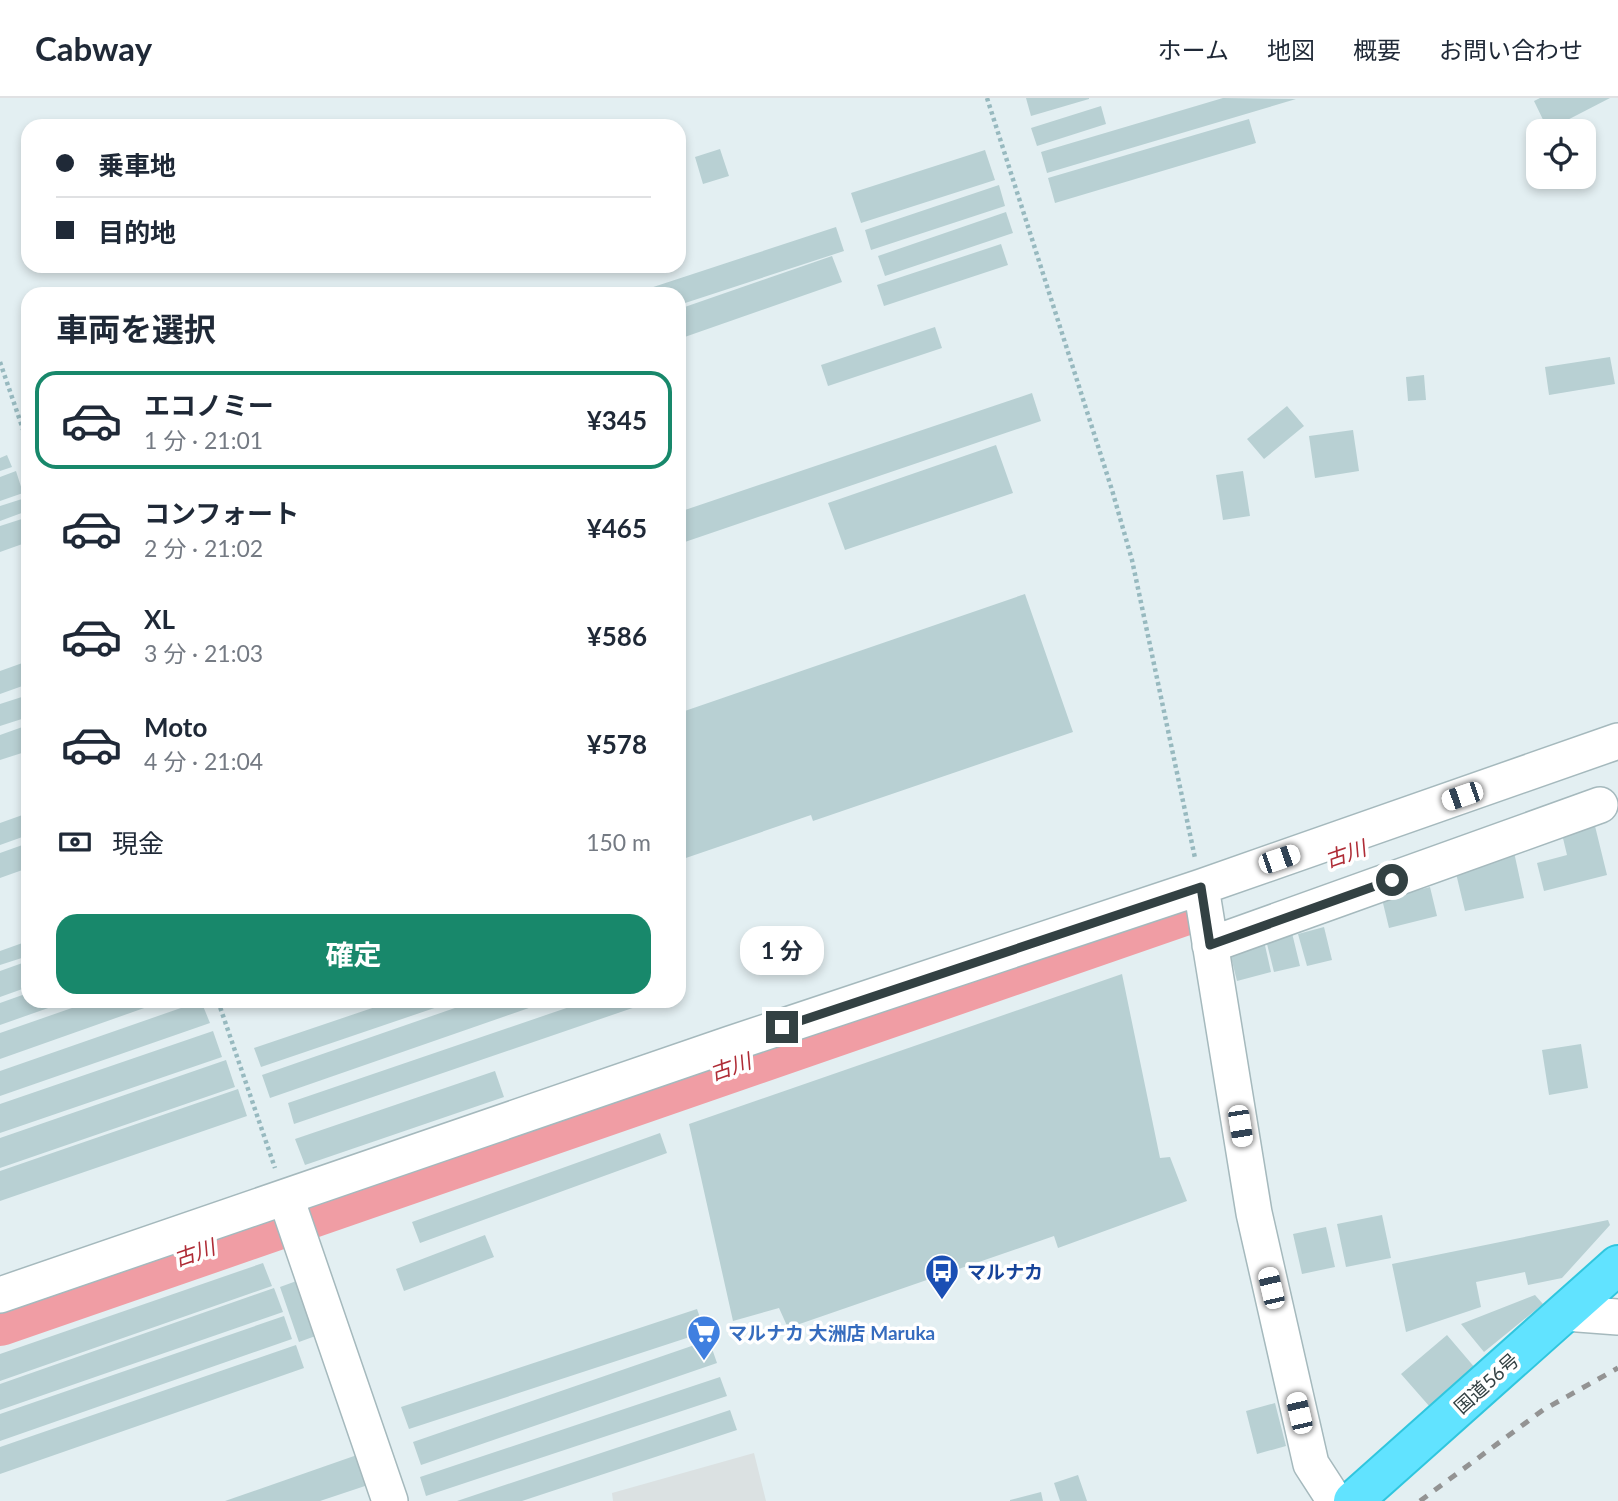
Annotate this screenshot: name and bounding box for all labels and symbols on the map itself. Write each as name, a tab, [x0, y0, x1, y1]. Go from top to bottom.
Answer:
car	[1439, 779, 1486, 813]
water label: 古川	[1321, 834, 1371, 872]
car	[1256, 842, 1303, 876]
route start	[1376, 864, 1408, 896]
callout: 1 分	[740, 926, 824, 974]
route end	[766, 1011, 798, 1043]
water label: 古川	[706, 1047, 756, 1085]
car	[1227, 1104, 1254, 1148]
water label: 古川	[170, 1233, 220, 1271]
bus stop icon: マルナカ	[923, 1252, 961, 1301]
place label: マルナカ	[967, 1260, 1043, 1283]
car	[1257, 1265, 1286, 1311]
supermarket icon: マルナカ 大洲店 Maruka	[685, 1313, 723, 1362]
place label: マルナカ 大洲店 Maruka	[728, 1321, 935, 1344]
street label: 国道56号	[1449, 1348, 1523, 1418]
car	[1285, 1390, 1314, 1436]

